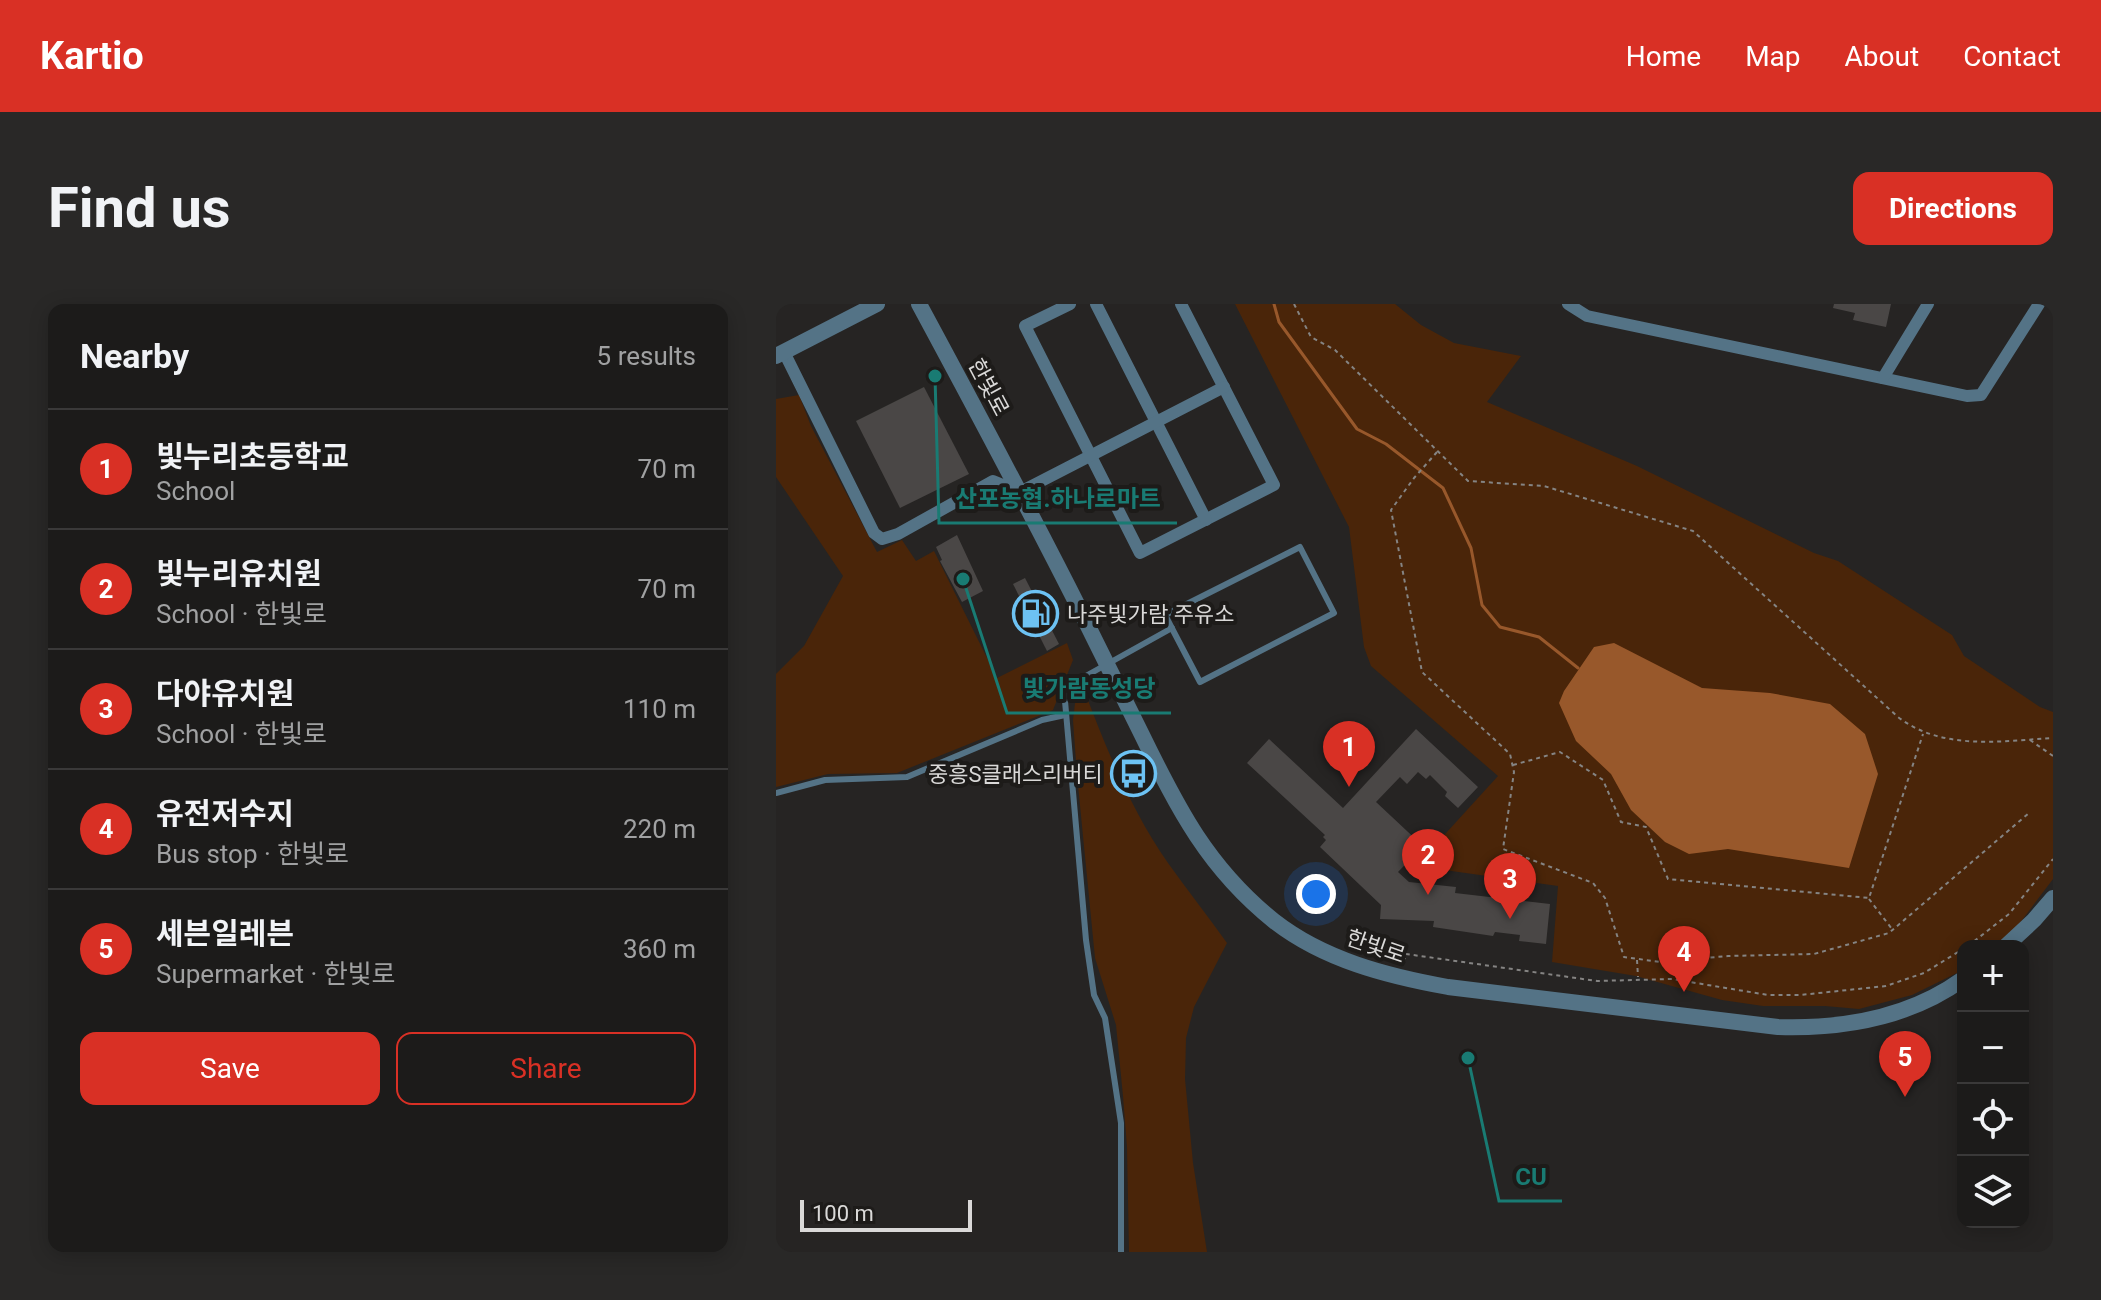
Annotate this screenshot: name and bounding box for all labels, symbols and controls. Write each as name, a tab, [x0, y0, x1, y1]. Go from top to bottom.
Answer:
text: Kartio	[40, 34, 144, 78]
text: Home	[1626, 40, 1701, 73]
text: Map	[1745, 40, 1801, 73]
text: About	[1845, 40, 1919, 73]
text: Contact	[1963, 40, 2061, 73]
button: Directions	[1853, 172, 2053, 245]
text: Find us	[48, 175, 231, 241]
text: Nearby	[80, 336, 189, 376]
text: 5 results	[597, 341, 696, 371]
street label: 한빛로	[963, 355, 1014, 420]
text: 빛누리초등학교	[156, 439, 349, 474]
text: 1	[99, 454, 113, 484]
text: 70 m	[638, 454, 696, 484]
callout: 산포농협.하나로마트	[939, 475, 1177, 523]
text: School	[156, 476, 235, 506]
text: 산포농협.하나로마트	[955, 485, 1161, 513]
text: 빛누리유치원	[156, 556, 322, 591]
text: 2	[99, 574, 113, 604]
text: 70 m	[638, 574, 696, 604]
fuel station icon: 나주빛가람 주유소	[1012, 590, 1060, 638]
text: School · 한빛로	[156, 599, 327, 629]
place label: 나주빛가람 주유소	[1067, 602, 1234, 627]
callout: 빛가람동성당	[1007, 665, 1171, 713]
text: 빛가람동성당	[1023, 675, 1155, 703]
text: 다야유치원	[156, 676, 294, 711]
text: 3	[99, 694, 113, 724]
text: 110 m	[623, 694, 696, 724]
text: School · 한빛로	[156, 719, 327, 749]
pin: 1	[1323, 721, 1375, 787]
bus stop icon: 중흥S클래스리버티	[1110, 750, 1158, 798]
place label: 중흥S클래스리버티	[928, 762, 1103, 787]
text: 유전저수지	[156, 796, 294, 831]
text: 4	[99, 814, 113, 844]
text: 220 m	[623, 814, 696, 844]
pin: 2	[1402, 829, 1454, 895]
text: Bus stop · 한빛로	[156, 839, 349, 869]
pin: 3	[1484, 853, 1536, 919]
your location	[1296, 874, 1336, 914]
text: 세븐일레븐	[156, 916, 294, 951]
street label: 한빛로	[1343, 925, 1409, 968]
pin: 4	[1658, 926, 1710, 992]
text: 5	[99, 934, 113, 964]
text: 360 m	[623, 934, 696, 964]
map controls	[1957, 940, 2029, 1228]
button: +	[1957, 940, 2029, 1012]
text: Supermarket · 한빛로	[156, 959, 395, 989]
button: −	[1957, 1012, 2029, 1084]
pin: 5	[1879, 1031, 1931, 1097]
button: Save	[80, 1032, 380, 1105]
button: Share	[396, 1032, 696, 1105]
button: locate	[1957, 1084, 2029, 1156]
callout: CU	[1499, 1153, 1562, 1201]
button: layers	[1957, 1156, 2029, 1228]
text: CU	[1515, 1163, 1547, 1191]
scale bar	[800, 1196, 972, 1232]
text: 100 m	[812, 1201, 874, 1226]

